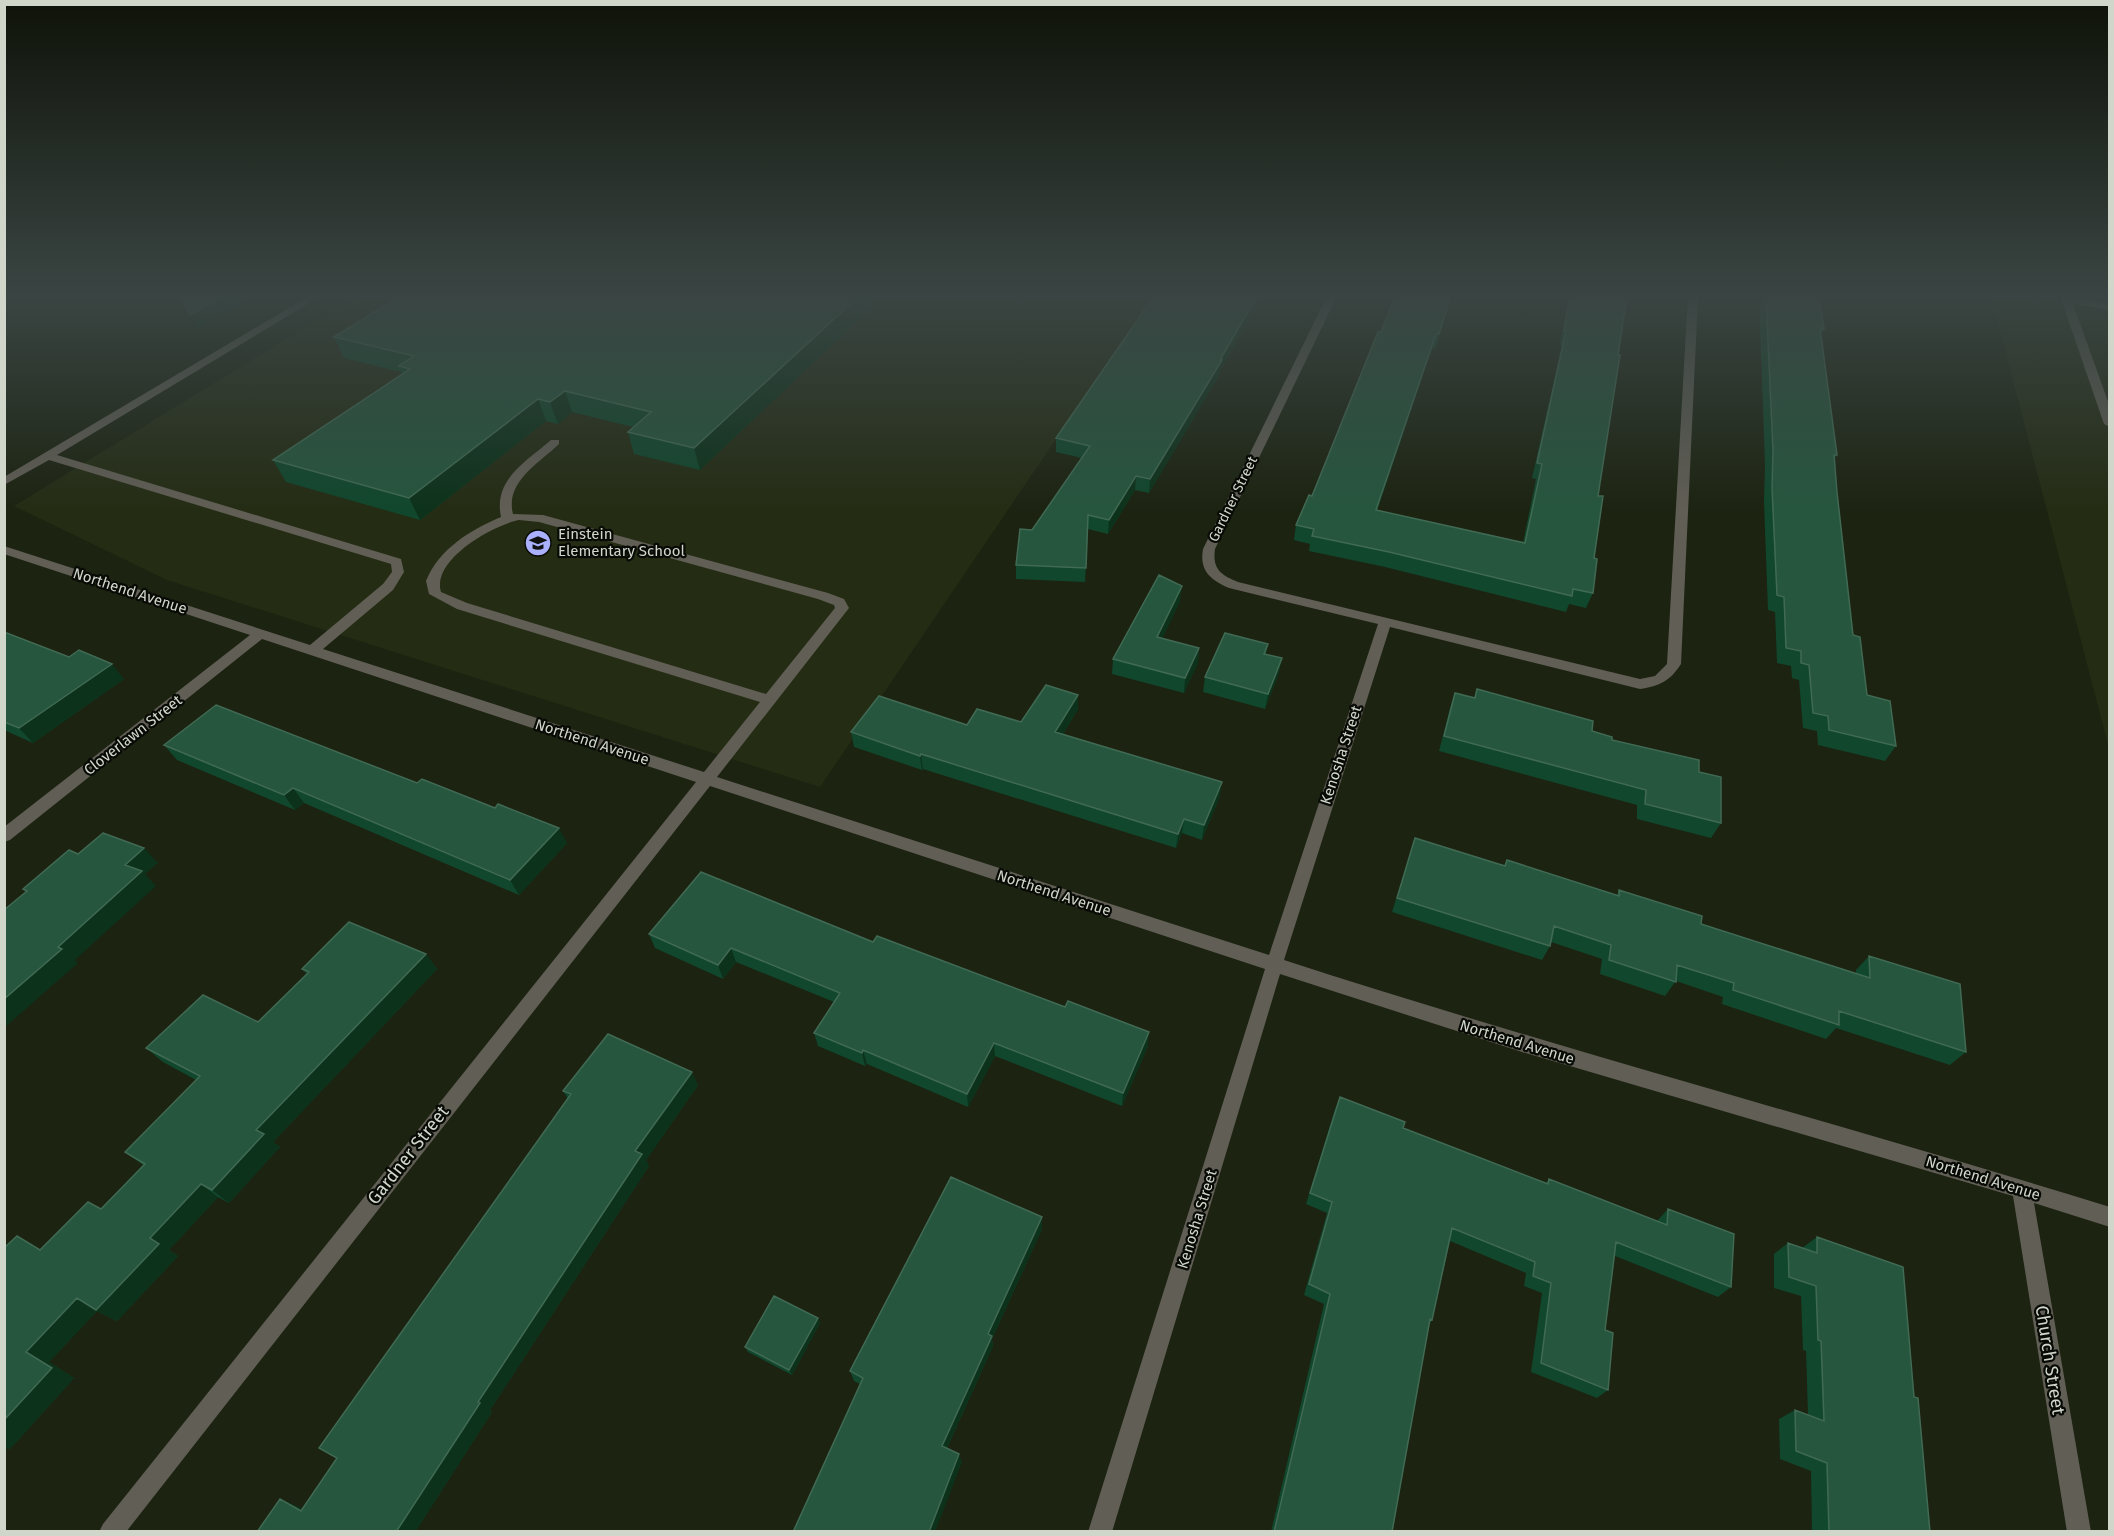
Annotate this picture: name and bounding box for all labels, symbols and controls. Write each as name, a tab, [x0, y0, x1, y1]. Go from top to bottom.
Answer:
street label: Gardner Street	[1205, 453, 1261, 544]
place label: Einstein Elementary School	[558, 525, 686, 560]
school or university icon: Einstein Elementary School	[523, 528, 553, 558]
street label: Northend Avenue	[71, 564, 189, 618]
street label: Cloverlawn Street	[80, 691, 186, 779]
street label: Kenosha Street	[1317, 703, 1366, 807]
street label: Northend Avenue	[533, 715, 651, 769]
street label: Northend Avenue	[995, 866, 1113, 920]
street label: Northend Avenue	[1458, 1016, 1576, 1068]
street label: Gardner Street	[363, 1101, 454, 1209]
street label: Northend Avenue	[1924, 1152, 2042, 1204]
street label: Kenosha Street	[1173, 1167, 1221, 1271]
street label: Church Street	[2031, 1304, 2070, 1417]

